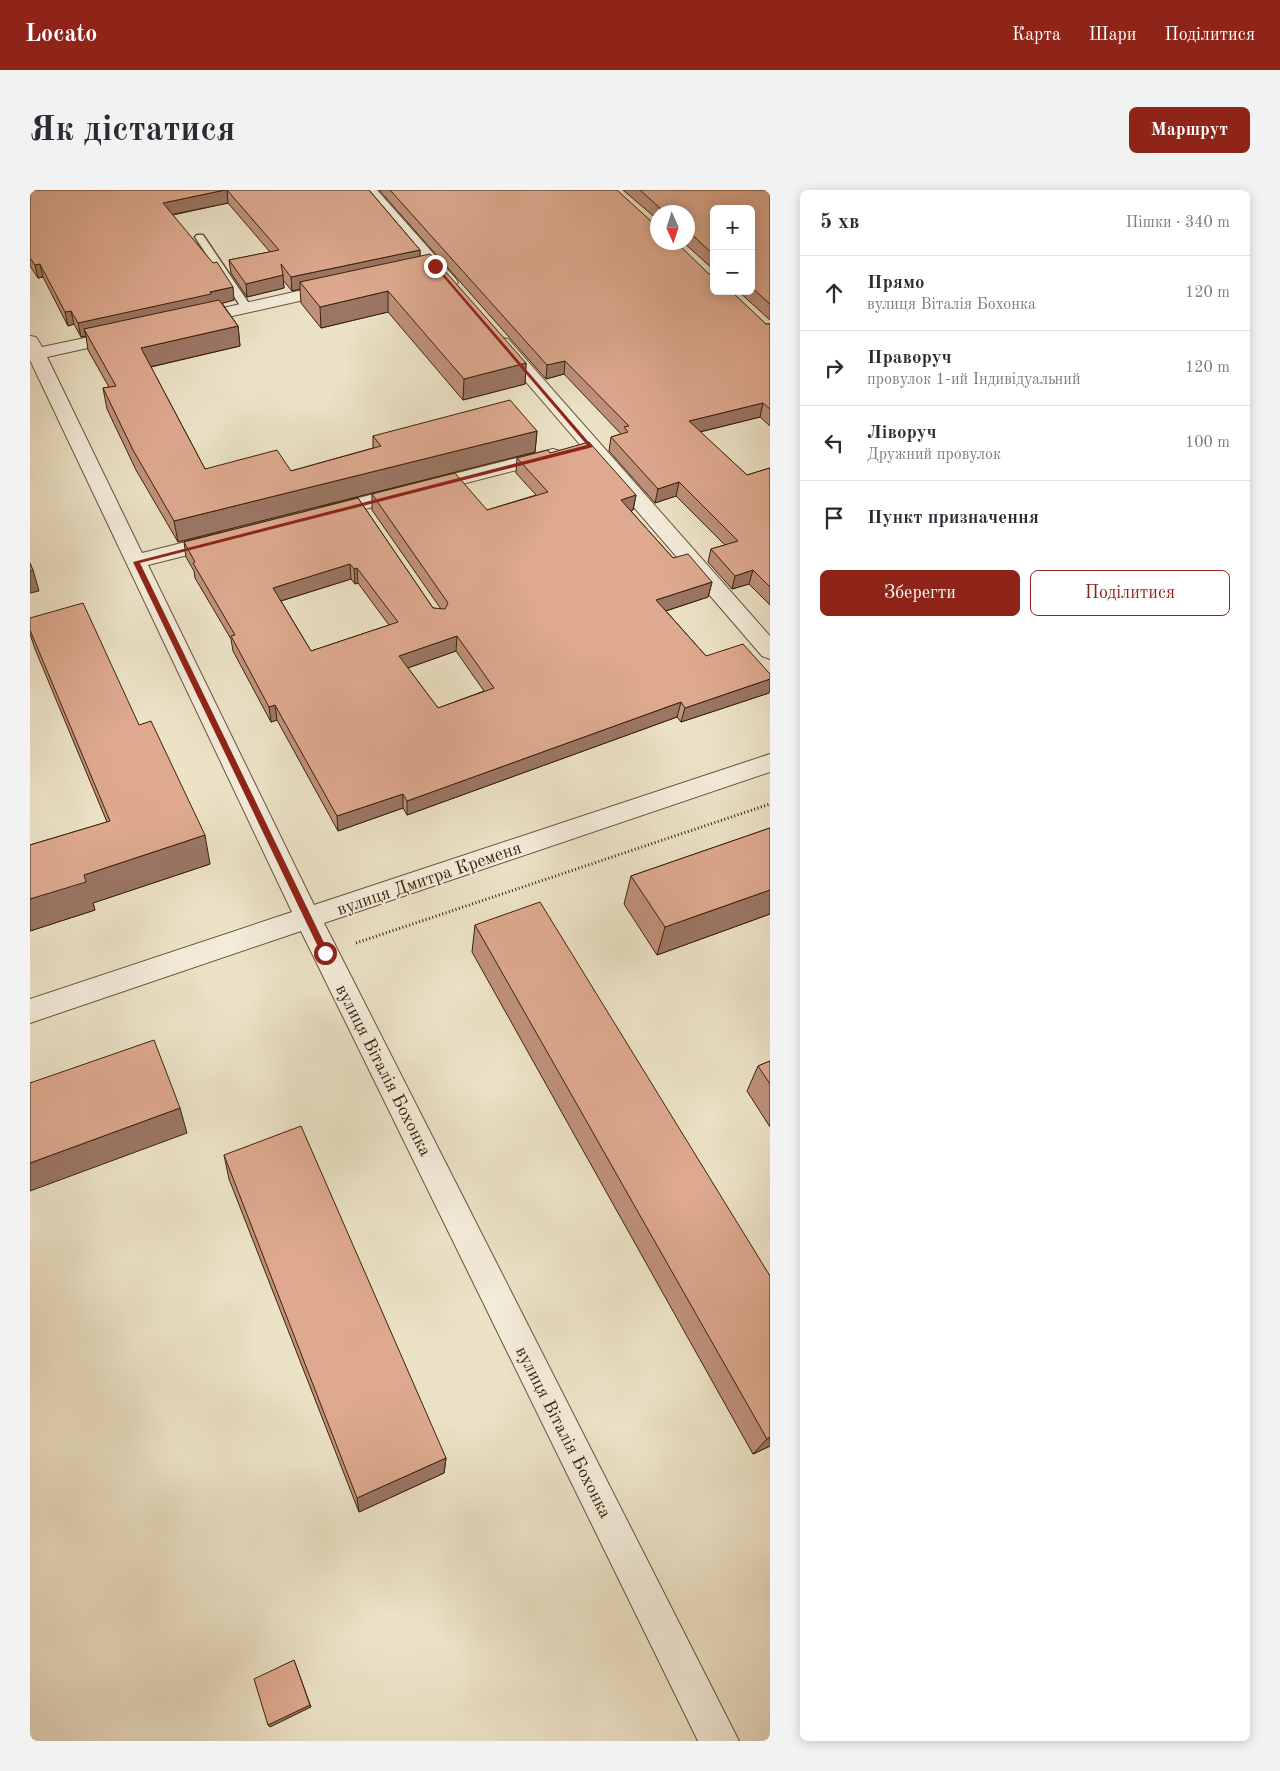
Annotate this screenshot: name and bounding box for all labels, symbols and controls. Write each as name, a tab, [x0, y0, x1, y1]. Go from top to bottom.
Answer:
text: Locato	[25, 23, 97, 47]
text: Карта	[1012, 26, 1061, 44]
text: Шари	[1089, 26, 1137, 44]
text: Поділитися	[1165, 26, 1255, 44]
button: Маршрут	[1129, 107, 1250, 153]
text: Як дістатися	[30, 113, 235, 148]
north arrow	[650, 205, 695, 250]
map controls	[710, 205, 755, 295]
button: +	[710, 205, 755, 250]
text: 5 хв	[820, 212, 859, 233]
text: Пішки · 340 m	[1126, 215, 1230, 231]
button: −	[710, 250, 755, 295]
route end	[424, 255, 447, 278]
text: Прямо	[867, 274, 925, 293]
icon: ahead	[820, 279, 848, 307]
text: 120 m	[1185, 285, 1230, 301]
text: вулиця Віталія Бохонка	[867, 297, 1036, 313]
text: Праворуч	[867, 349, 952, 368]
icon: right	[820, 354, 848, 382]
text: 120 m	[1185, 360, 1230, 376]
text: провулок 1-ий Індивідуальний	[867, 372, 1081, 388]
text: Ліворуч	[867, 424, 937, 443]
icon: left	[820, 429, 848, 457]
text: 100 m	[1185, 435, 1230, 451]
text: Дружний провулок	[867, 447, 1001, 463]
icon: arrive	[820, 504, 848, 532]
text: Пункт призначення	[867, 509, 1039, 528]
button: Зберегти	[820, 570, 1020, 616]
button: Поділитися	[1030, 570, 1230, 616]
street label: вулиця Дмитра Кременя	[335, 839, 524, 919]
route start	[314, 942, 337, 965]
street label: вулиця Віталія Бохонка	[332, 982, 434, 1159]
street label: вулиця Віталія Бохонка	[512, 1344, 614, 1521]

